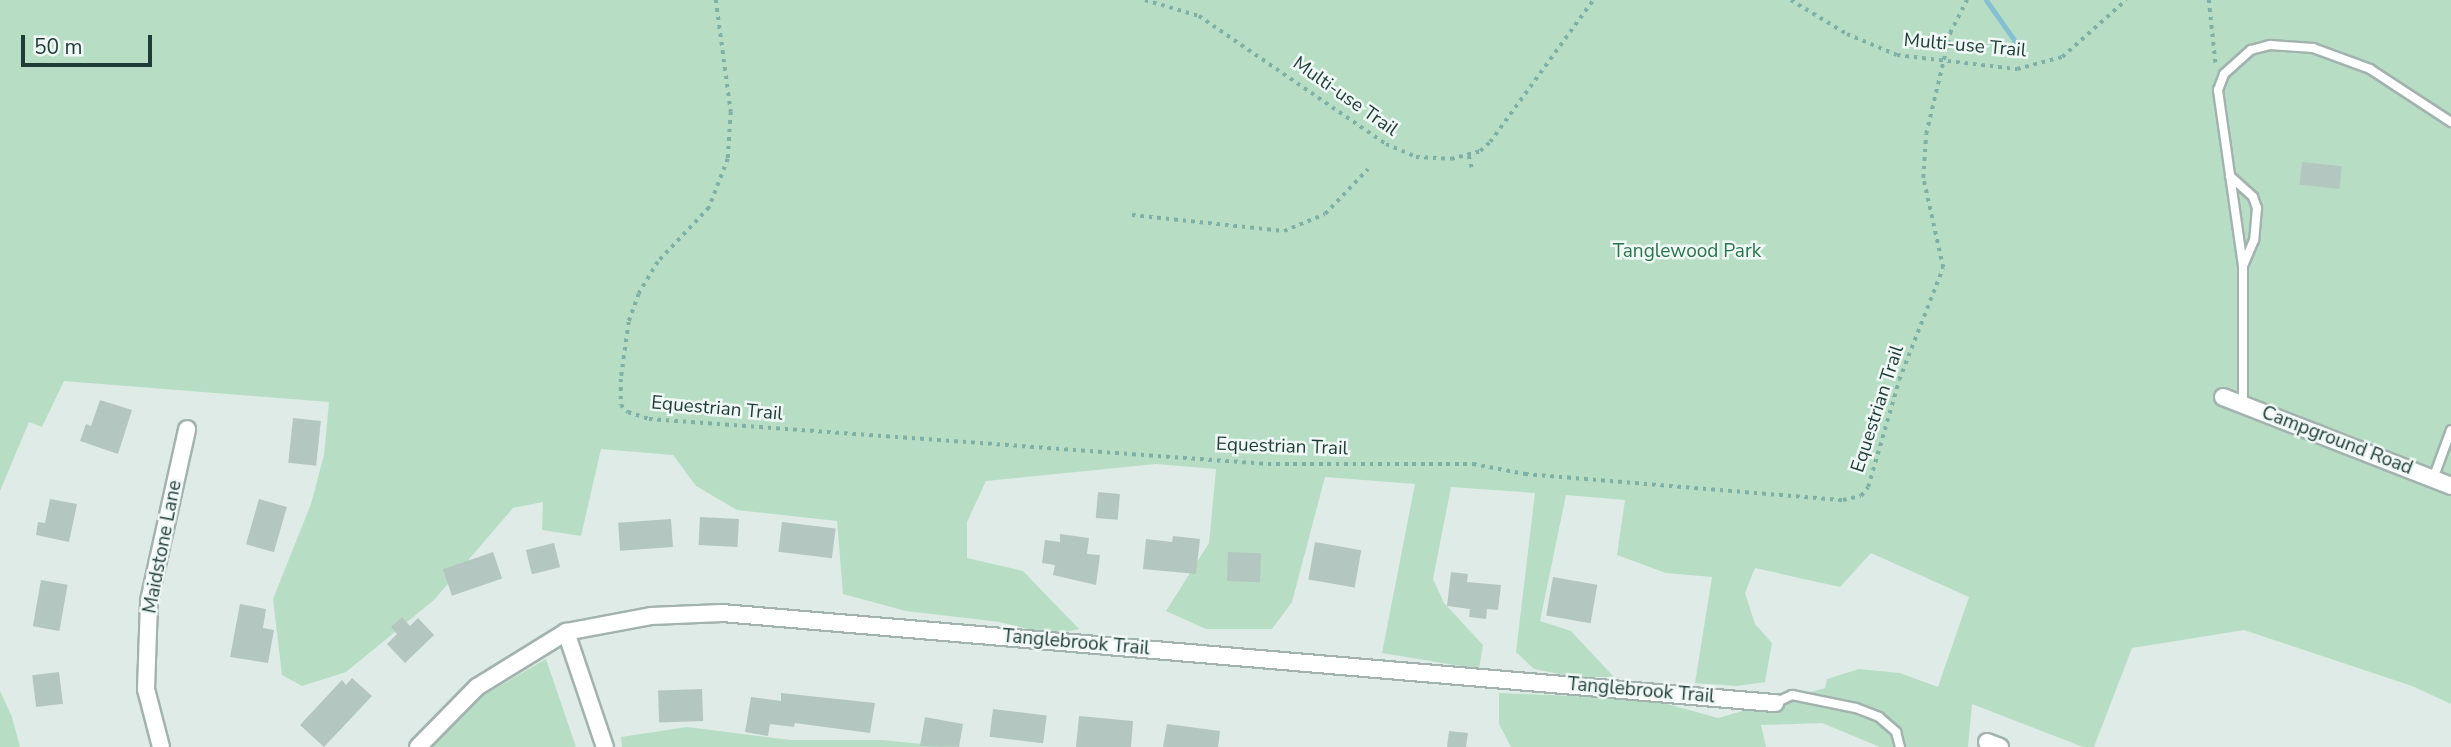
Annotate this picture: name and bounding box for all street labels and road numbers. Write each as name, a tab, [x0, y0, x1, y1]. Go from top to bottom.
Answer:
street label: Multi-use Trail	[1903, 29, 2027, 63]
street label: Multi-use Trail	[1288, 52, 1402, 142]
street label: Equestrian Trail	[1847, 343, 1909, 475]
street label: Equestrian Trail	[650, 392, 784, 426]
street label: Campground Road	[2258, 402, 2416, 480]
street label: Equestrian Trail	[1215, 433, 1349, 461]
street label: Maidstone Lane	[139, 479, 187, 615]
street label: Tanglebrook Trail	[1001, 625, 1151, 661]
street label: Tanglebrook Trail	[1566, 673, 1716, 709]

